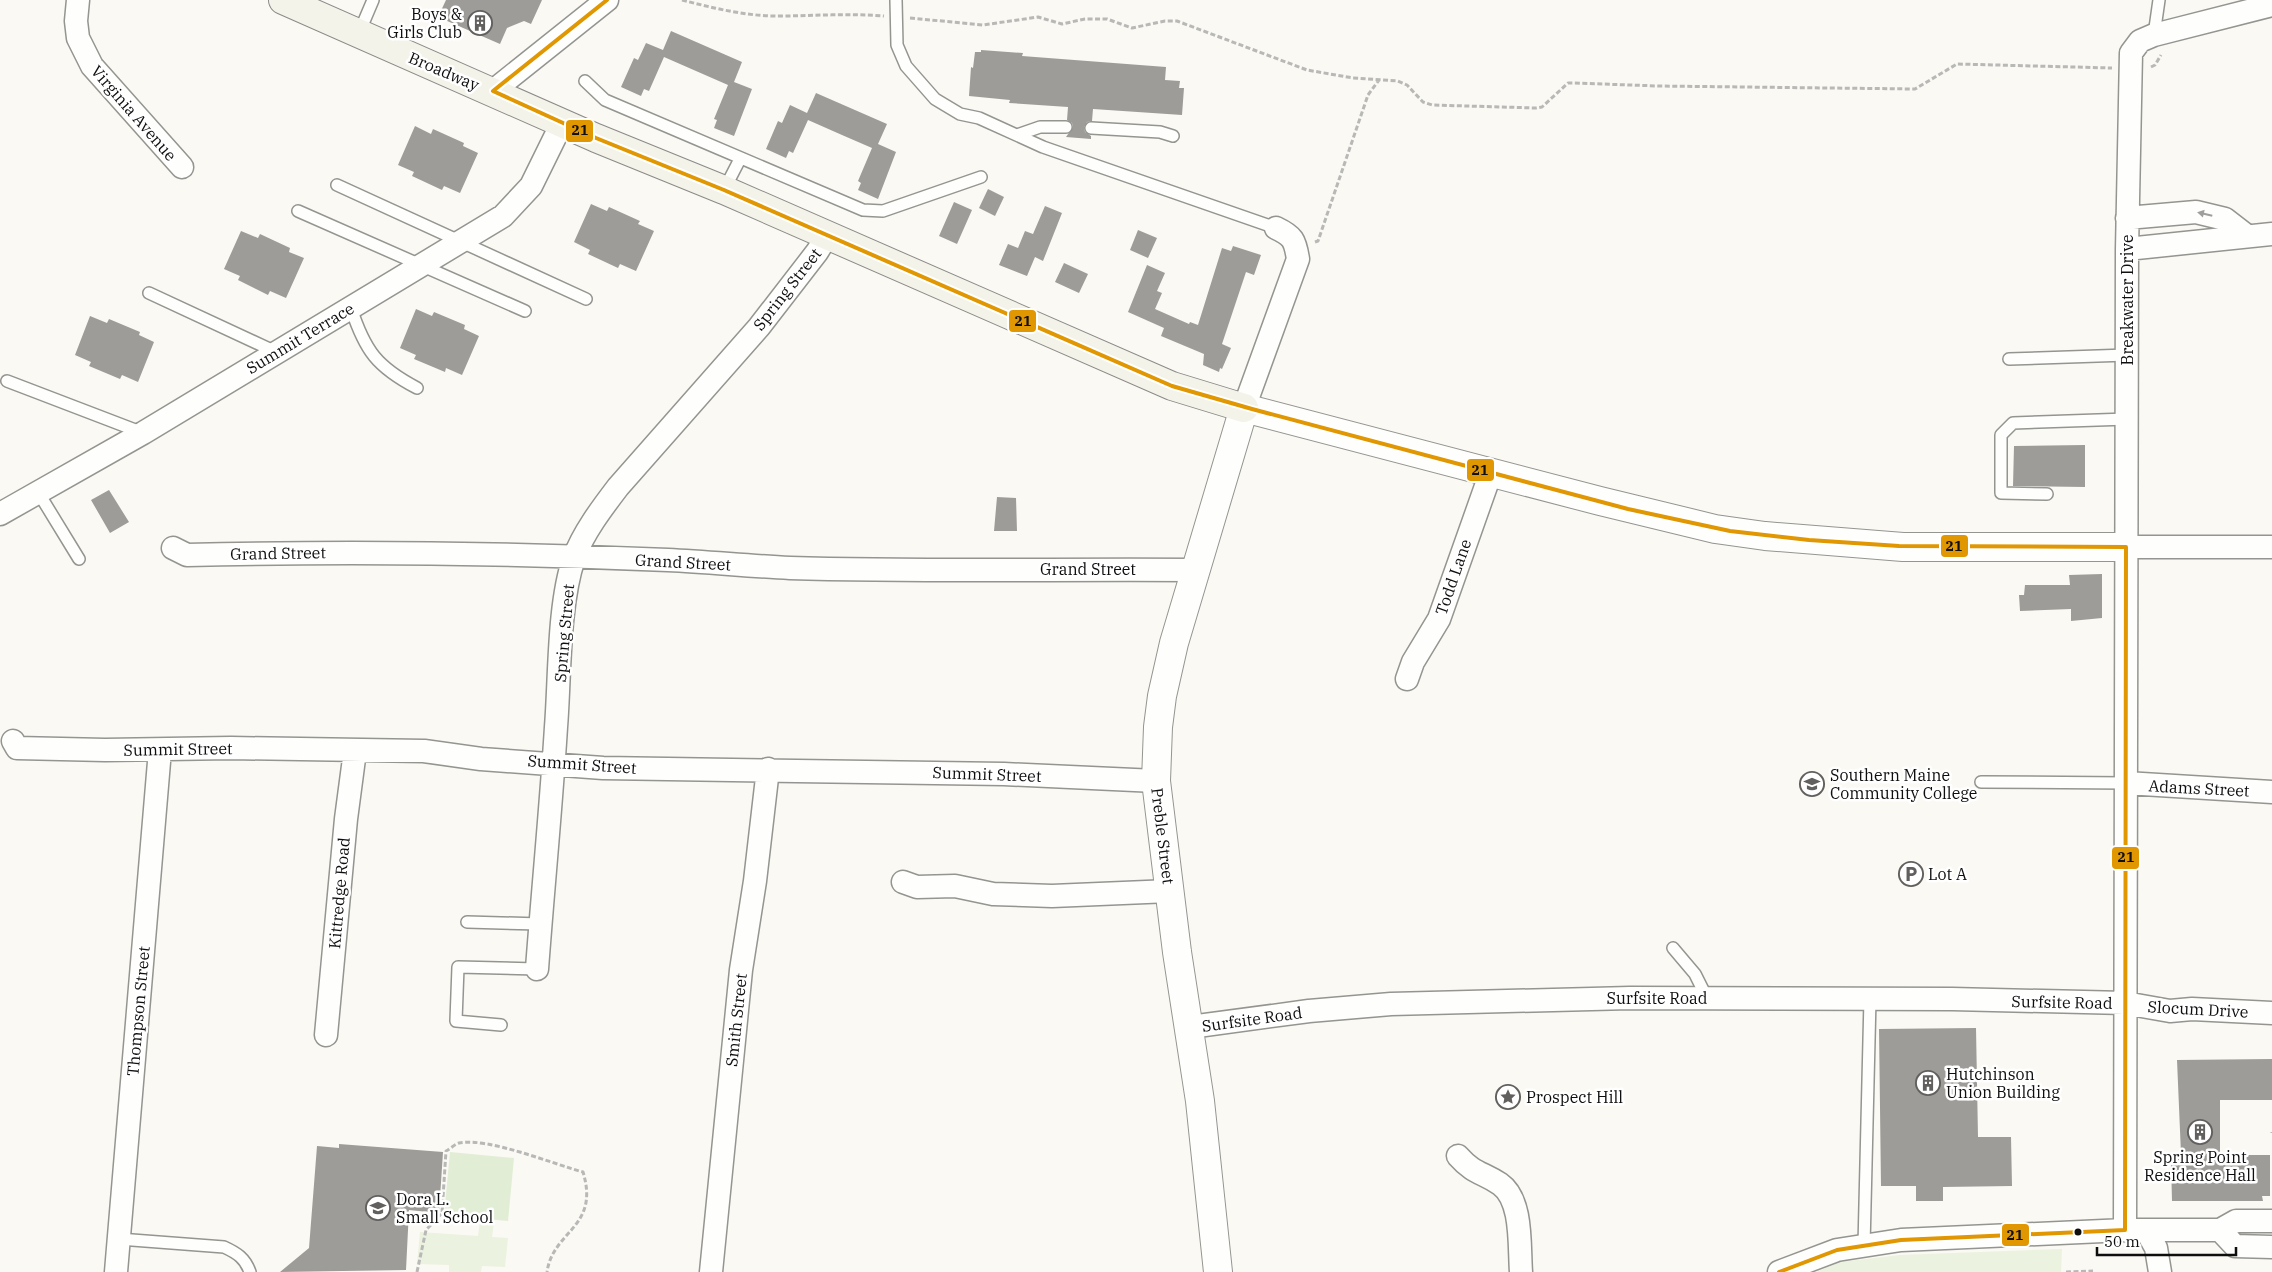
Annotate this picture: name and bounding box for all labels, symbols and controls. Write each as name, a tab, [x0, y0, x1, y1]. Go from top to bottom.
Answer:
place label: Boys & Girls Club	[387, 4, 462, 42]
building icon: Boys & Girls Club	[467, 10, 493, 36]
street label: Broadway	[406, 47, 483, 95]
street label: Virginia Avenue	[87, 61, 181, 165]
line badge: 21	[565, 119, 594, 143]
text: 21	[572, 121, 588, 139]
one-way arrow	[2197, 210, 2212, 218]
street label: Breakwater Drive	[2117, 235, 2137, 365]
street label: Spring Street	[749, 244, 826, 334]
street label: Summit Terrace	[243, 298, 357, 378]
line badge: 21	[1008, 309, 1037, 333]
text: 21	[1015, 312, 1031, 330]
line badge: 21	[1466, 458, 1495, 482]
text: 21	[1472, 461, 1488, 479]
line badge: 21	[1940, 534, 1969, 558]
street label: Todd Lane	[1431, 536, 1475, 618]
text: 21	[1946, 537, 1962, 555]
street label: Grand Street	[230, 542, 327, 564]
street label: Grand Street	[635, 550, 732, 575]
street label: Grand Street	[1040, 559, 1136, 579]
street label: Spring Street	[550, 583, 578, 683]
street label: Summit Street	[123, 738, 233, 760]
street label: Summit Street	[527, 750, 637, 778]
street label: Summit Street	[932, 762, 1042, 786]
place label: Southern Maine Community College	[1830, 765, 1977, 803]
school or university icon: Southern Maine Community College	[1799, 771, 1825, 797]
street label: Adams Street	[2148, 775, 2250, 801]
street label: Preble Street	[1147, 787, 1179, 886]
street label: Kittredge Road	[324, 836, 354, 950]
line badge: 21	[2111, 846, 2140, 870]
text: 21	[2118, 848, 2134, 866]
parking icon: Lot A	[1898, 861, 1924, 887]
place label: Lot A	[1928, 864, 1967, 884]
street label: Thompson Street	[122, 945, 154, 1077]
street label: Smith Street	[721, 972, 751, 1068]
street label: Surfsite Road	[1606, 988, 1708, 1008]
street label: Surfsite Road	[2011, 991, 2113, 1013]
street label: Slocum Drive	[2147, 996, 2249, 1022]
street label: Surfsite Road	[1201, 1002, 1304, 1036]
place label: Hutchinson Union Building	[1946, 1064, 2060, 1102]
building icon: Hutchinson Union Building	[1915, 1070, 1941, 1096]
place icon: Prospect Hill	[1495, 1084, 1521, 1110]
place label: Prospect Hill	[1526, 1087, 1623, 1107]
building icon: Spring Point Residence Hall	[2187, 1119, 2213, 1145]
place label: Spring Point Residence Hall	[2144, 1147, 2256, 1185]
place label: Dora L. Small School	[396, 1189, 494, 1227]
school or university icon: Dora L. Small School	[365, 1195, 391, 1221]
line badge: 21	[2001, 1223, 2030, 1247]
scale bar	[2097, 1224, 2236, 1256]
text: 21	[2007, 1226, 2023, 1244]
unlabelled marker	[2073, 1227, 2083, 1237]
text: 50 m	[2104, 1232, 2140, 1251]

